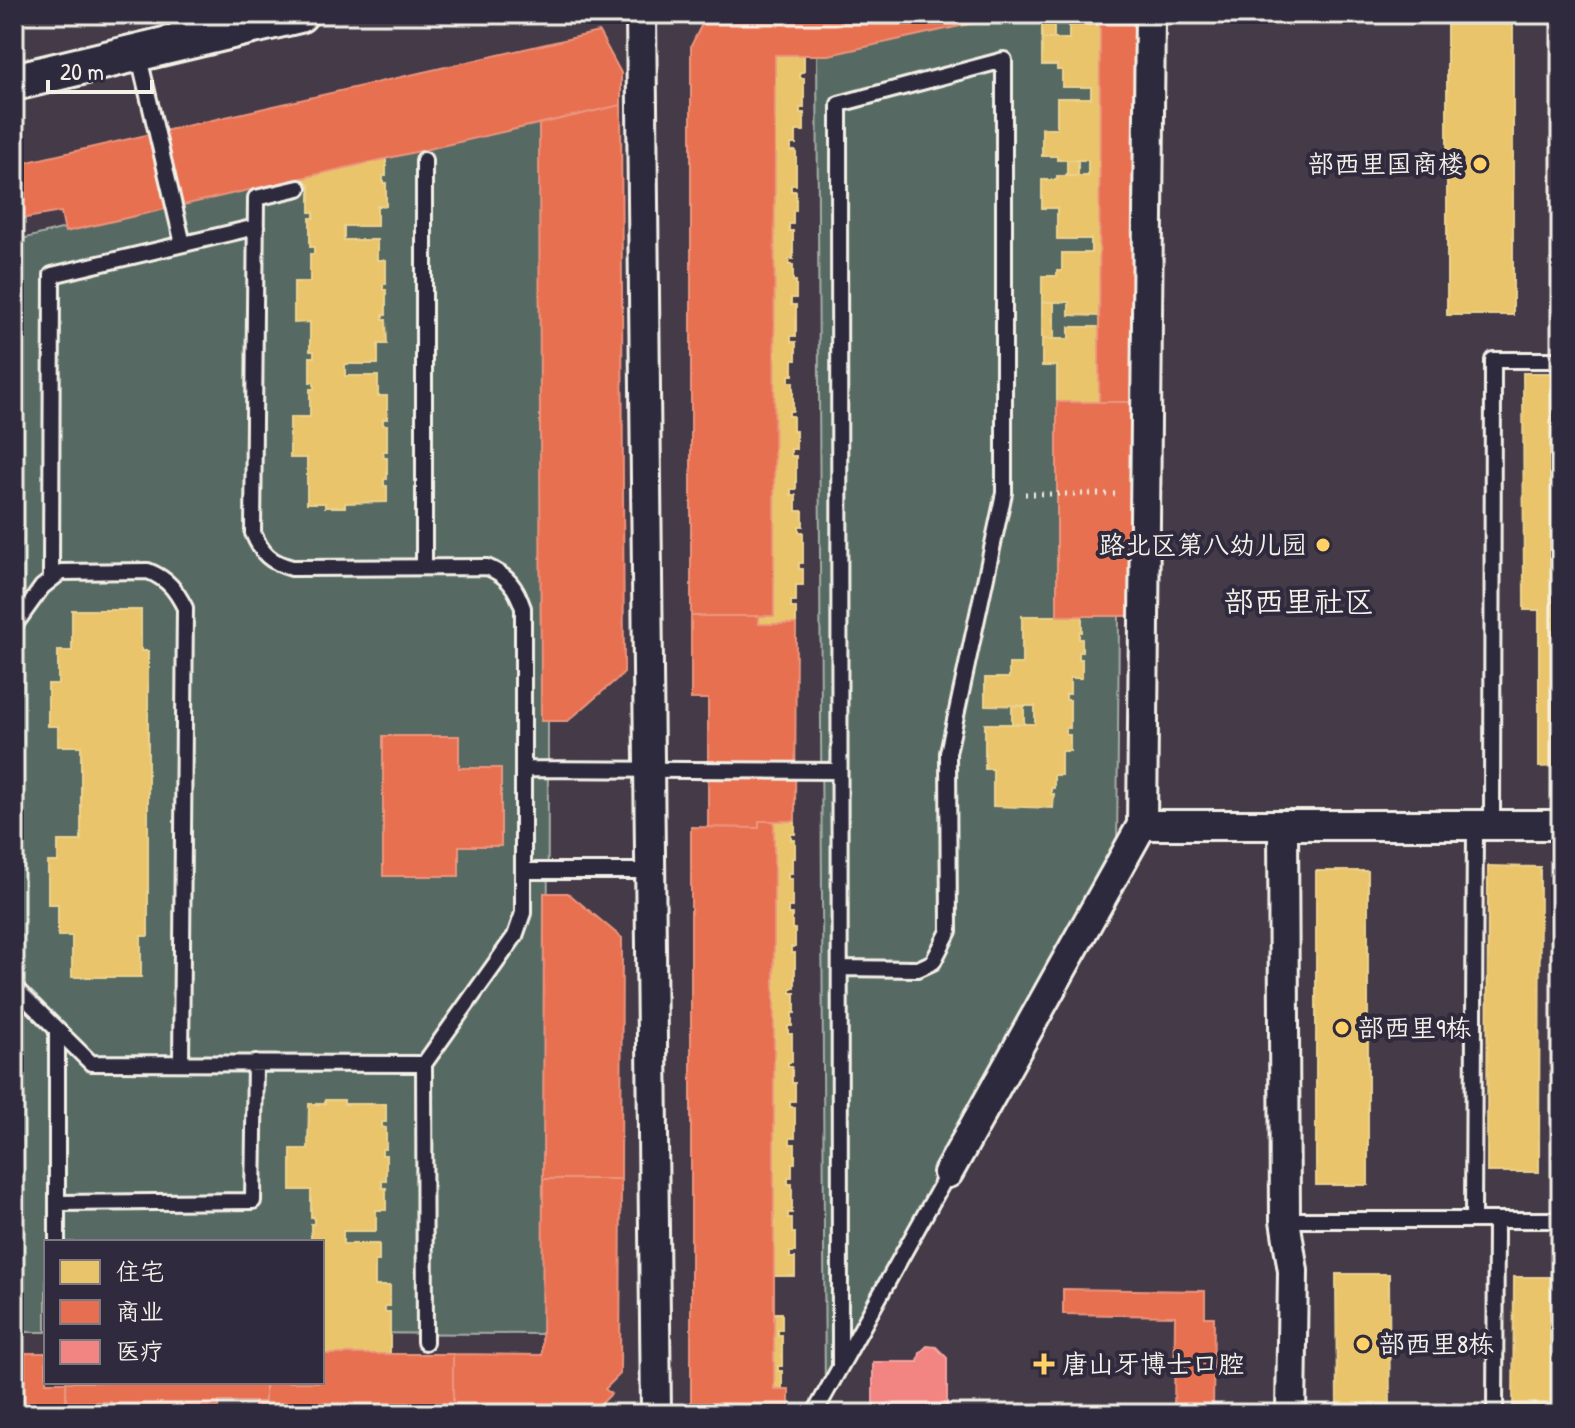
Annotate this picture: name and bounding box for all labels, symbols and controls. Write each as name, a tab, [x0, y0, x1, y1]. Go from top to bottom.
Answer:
scale bar	[48, 44, 152, 94]
text: 20 m	[60, 55, 104, 87]
place label: 部西里国商楼	[1308, 146, 1464, 181]
marker: 部西里国商楼	[1471, 155, 1489, 173]
place label: 路北区第八幼儿园	[1099, 527, 1307, 562]
marker: 路北区第八幼儿园	[1314, 536, 1332, 554]
district label: 部西里社区	[1224, 581, 1374, 621]
place label: 部西里9栋	[1358, 1010, 1472, 1045]
marker: 部西里9栋	[1333, 1019, 1351, 1037]
legend	[44, 1240, 324, 1384]
text: 住宅	[116, 1255, 164, 1287]
text: 商业	[116, 1295, 164, 1327]
place label: 部西里8栋	[1379, 1326, 1494, 1361]
text: 医疗	[116, 1335, 164, 1367]
marker: 部西里8栋	[1354, 1335, 1372, 1353]
place label: 唐山牙博士口腔	[1062, 1346, 1244, 1381]
marker: 唐山牙博士口腔	[1033, 1353, 1055, 1375]

